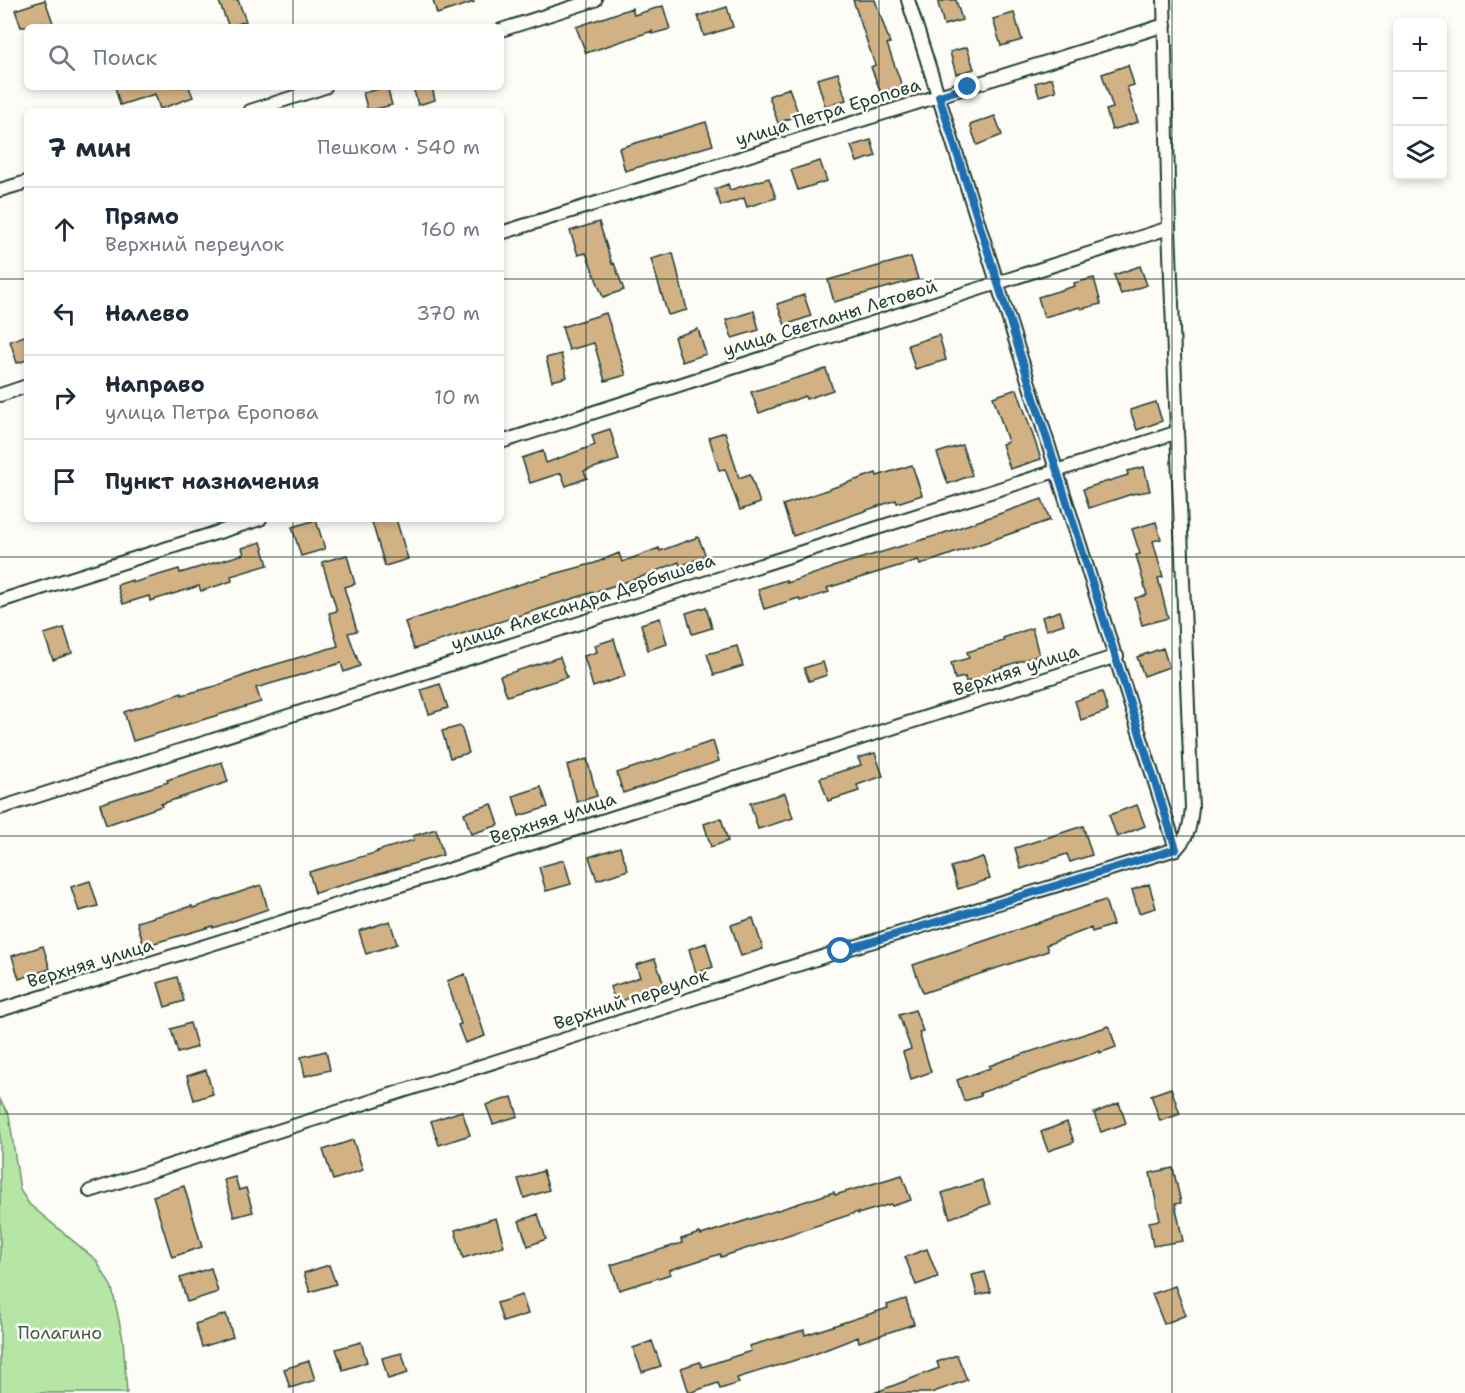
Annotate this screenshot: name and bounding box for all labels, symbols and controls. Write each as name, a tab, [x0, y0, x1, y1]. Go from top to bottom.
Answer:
map controls	[1393, 18, 1447, 180]
button: +	[1393, 18, 1447, 72]
search box	[24, 24, 504, 90]
icon: search	[45, 41, 78, 74]
text: Поиск	[93, 43, 157, 72]
street label: улица Петра Еропова	[733, 72, 923, 152]
button: −	[1393, 72, 1447, 126]
route end	[954, 73, 980, 99]
button: layers	[1393, 126, 1447, 180]
text: 7 мин	[48, 130, 131, 165]
text: Пешком · 540 m	[317, 134, 480, 160]
text: Прямо	[105, 202, 179, 231]
icon: ahead	[48, 213, 81, 246]
text: 160 m	[421, 216, 480, 242]
text: Верхний переулок	[105, 231, 284, 257]
street label: улица Светланы Летовой	[720, 274, 940, 362]
icon: left	[48, 297, 81, 330]
text: Налево	[105, 299, 189, 328]
text: 370 m	[416, 300, 480, 326]
text: Направо	[105, 370, 205, 399]
icon: right	[48, 381, 81, 414]
text: 10 m	[434, 384, 480, 410]
text: улица Петра Еропова	[105, 399, 319, 425]
icon: arrive	[48, 465, 81, 498]
text: Пункт назначения	[105, 467, 319, 496]
street label: улица Александра Дербышева	[448, 548, 718, 656]
street label: Верхняя улица	[950, 638, 1082, 702]
street label: Верхняя улица	[487, 786, 619, 850]
street label: Верхняя улица	[24, 932, 156, 994]
route start	[827, 937, 853, 963]
street label: Верхний переулок	[551, 963, 712, 1035]
park label: Полагино	[18, 1321, 102, 1345]

